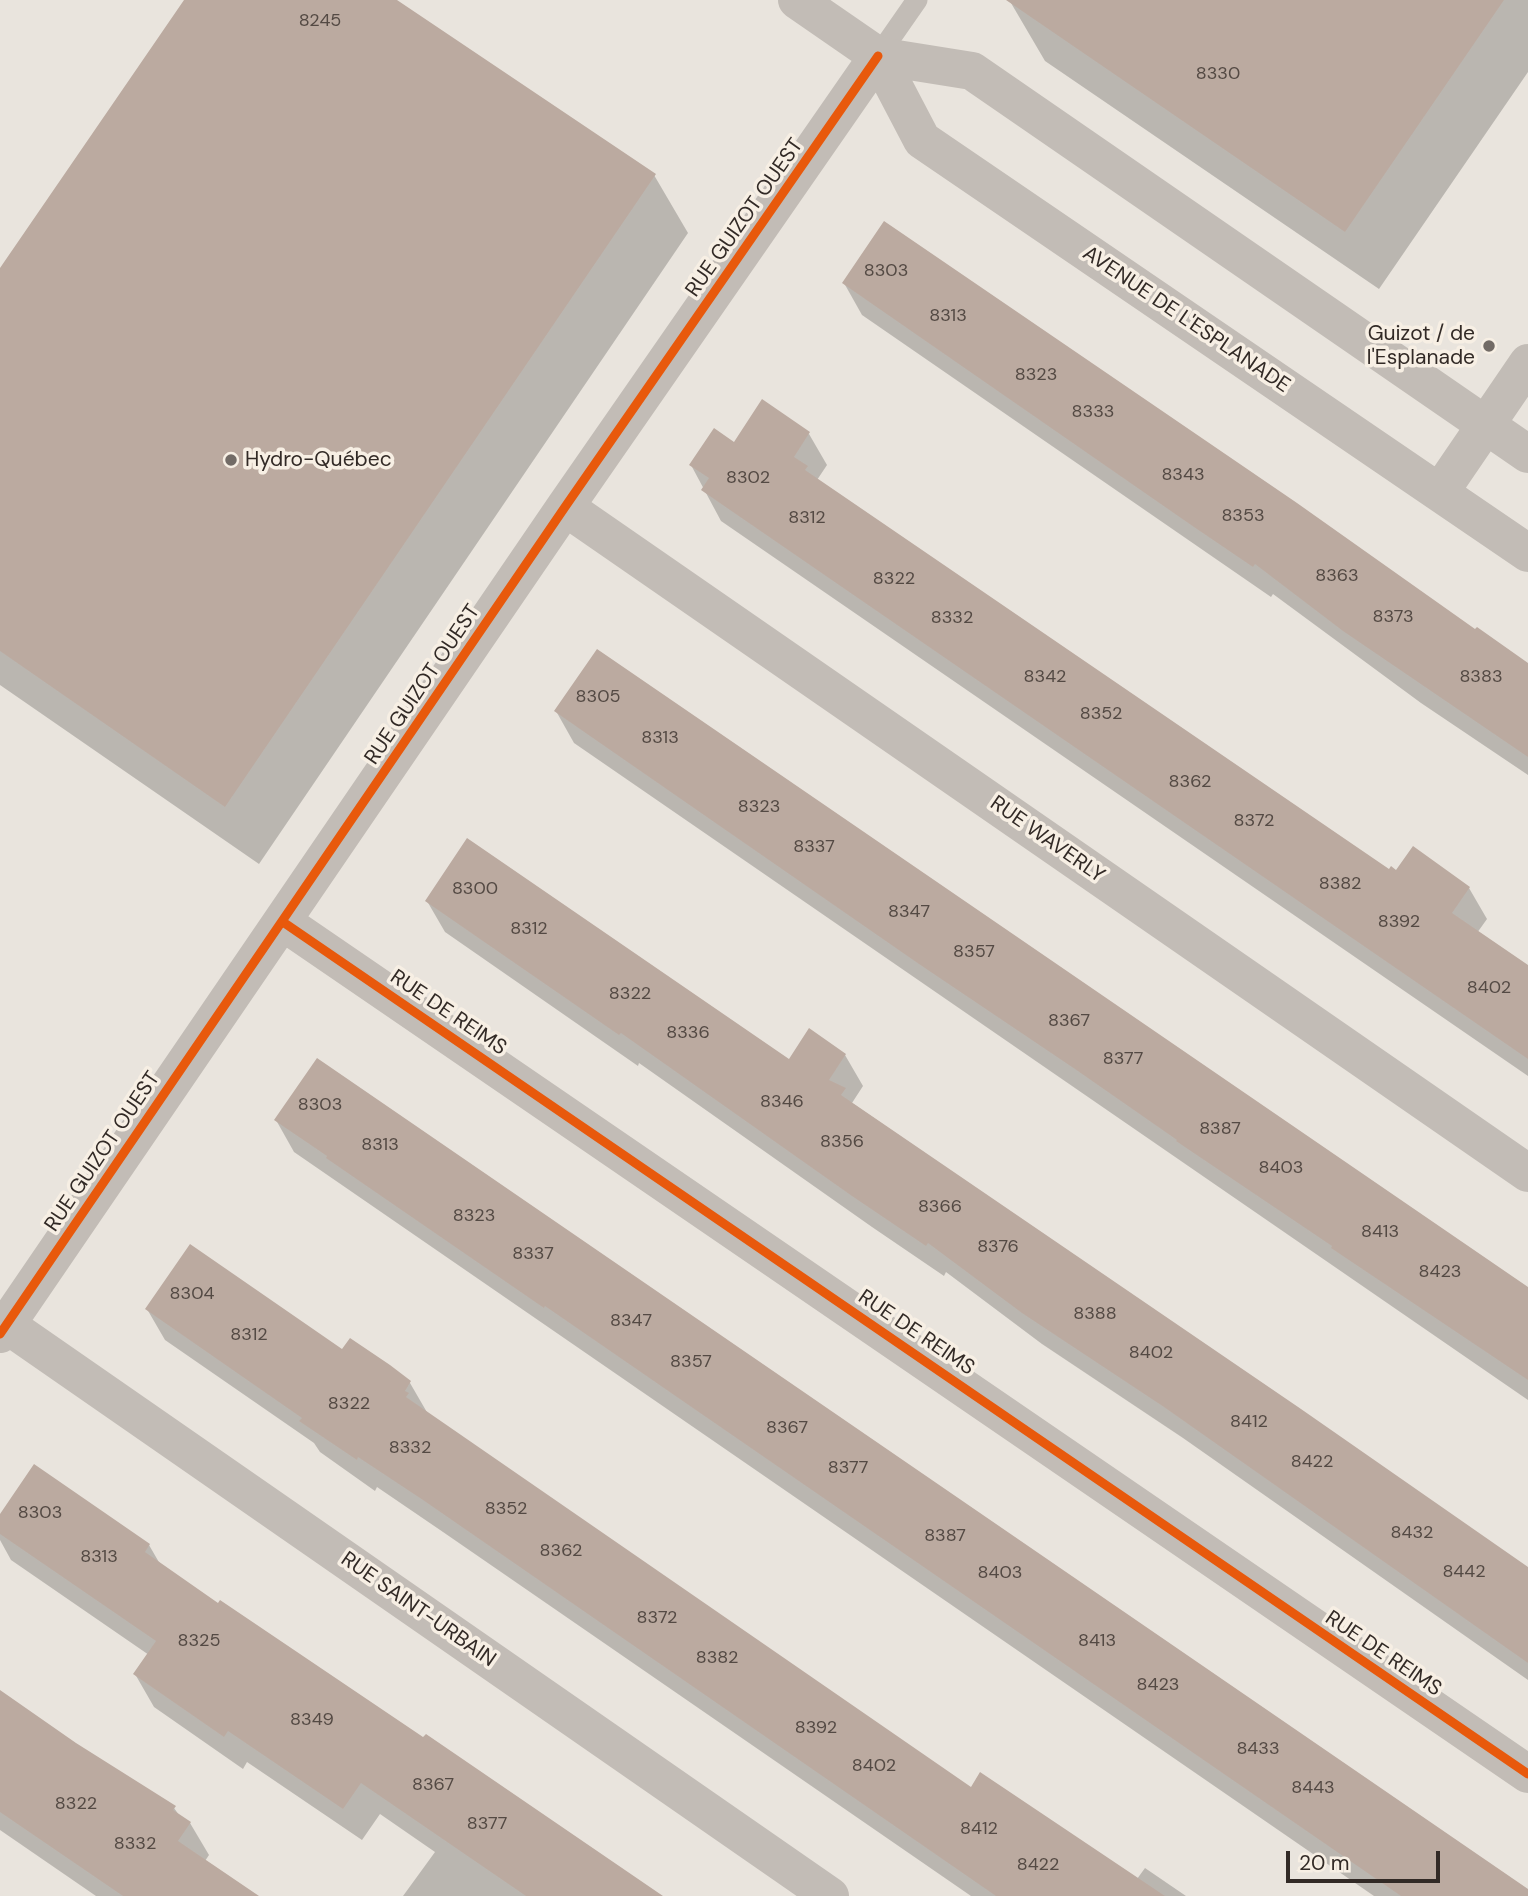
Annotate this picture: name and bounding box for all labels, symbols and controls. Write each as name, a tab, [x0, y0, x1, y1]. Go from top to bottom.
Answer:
house number: 8245	[299, 10, 341, 32]
house number: 8330	[1196, 63, 1240, 85]
street label: RUE GUIZOT OUEST	[681, 134, 809, 302]
street label: AVENUE DE L'ESPLANADE	[1078, 241, 1294, 399]
house number: 8303	[864, 260, 908, 282]
house number: 8313	[929, 305, 967, 327]
place label: Guizot / de l'Esplanade	[1367, 321, 1475, 371]
marker: Guizot / de l'Esplanade	[1481, 338, 1497, 354]
house number: 8323	[1015, 364, 1057, 386]
house number: 8333	[1072, 401, 1114, 423]
place label: Hydro-Québec	[245, 447, 392, 473]
marker: Hydro-Québec	[223, 452, 239, 468]
house number: 8343	[1161, 464, 1205, 486]
house number: 8302	[726, 467, 770, 489]
house number: 8353	[1221, 505, 1265, 527]
house number: 8312	[788, 507, 826, 529]
house number: 8363	[1315, 565, 1359, 587]
house number: 8322	[873, 568, 915, 590]
street label: RUE GUIZOT OUEST	[360, 600, 486, 770]
house number: 8373	[1372, 606, 1414, 628]
house number: 8332	[931, 607, 973, 629]
house number: 8342	[1024, 666, 1066, 688]
house number: 8383	[1459, 666, 1503, 688]
house number: 8305	[576, 686, 620, 708]
house number: 8352	[1080, 703, 1122, 725]
house number: 8313	[641, 727, 679, 749]
house number: 8362	[1169, 771, 1211, 793]
street label: RUE WAVERLY	[985, 791, 1109, 889]
house number: 8323	[738, 796, 780, 818]
house number: 8372	[1234, 810, 1274, 832]
house number: 8337	[793, 836, 835, 858]
house number: 8382	[1319, 873, 1361, 895]
house number: 8300	[452, 878, 498, 900]
house number: 8347	[888, 901, 930, 923]
house number: 8392	[1378, 911, 1420, 933]
house number: 8312	[510, 918, 548, 940]
house number: 8357	[953, 941, 995, 963]
street label: RUE DE REIMS	[385, 965, 511, 1061]
house number: 8402	[1467, 977, 1511, 999]
house number: 8322	[609, 983, 651, 1005]
house number: 8367	[1048, 1010, 1090, 1032]
house number: 8336	[666, 1022, 710, 1044]
house number: 8377	[1103, 1048, 1143, 1070]
street label: RUE GUIZOT OUEST	[40, 1067, 166, 1237]
house number: 8346	[760, 1091, 804, 1113]
house number: 8303	[298, 1094, 342, 1116]
house number: 8387	[1199, 1118, 1241, 1140]
house number: 8356	[820, 1131, 864, 1153]
house number: 8313	[361, 1134, 399, 1156]
house number: 8403	[1259, 1157, 1303, 1179]
house number: 8366	[918, 1196, 962, 1218]
house number: 8323	[453, 1205, 495, 1227]
house number: 8413	[1361, 1221, 1399, 1243]
house number: 8376	[977, 1236, 1019, 1258]
house number: 8337	[512, 1243, 554, 1265]
house number: 8423	[1419, 1261, 1461, 1283]
house number: 8304	[170, 1283, 214, 1305]
street label: RUE DE REIMS	[853, 1285, 979, 1381]
house number: 8388	[1073, 1303, 1117, 1325]
house number: 8347	[610, 1310, 652, 1332]
house number: 8312	[230, 1324, 268, 1346]
house number: 8402	[1129, 1342, 1173, 1364]
house number: 8357	[670, 1351, 712, 1373]
house number: 8322	[328, 1393, 370, 1415]
house number: 8412	[1230, 1411, 1268, 1433]
house number: 8367	[766, 1417, 808, 1439]
house number: 8332	[389, 1437, 431, 1459]
house number: 8422	[1291, 1451, 1333, 1473]
house number: 8377	[828, 1457, 868, 1479]
house number: 8352	[485, 1498, 527, 1520]
house number: 8303	[18, 1502, 62, 1524]
house number: 8432	[1391, 1522, 1433, 1544]
house number: 8387	[924, 1525, 966, 1547]
house number: 8362	[540, 1540, 582, 1562]
house number: 8313	[80, 1546, 118, 1568]
street label: RUE SAINT-URBAIN	[336, 1547, 500, 1673]
house number: 8442	[1442, 1561, 1486, 1583]
house number: 8403	[978, 1562, 1022, 1584]
street label: RUE DE REIMS	[1320, 1606, 1446, 1702]
house number: 8372	[637, 1607, 677, 1629]
house number: 8325	[178, 1630, 220, 1652]
house number: 8413	[1078, 1630, 1116, 1652]
house number: 8382	[696, 1647, 738, 1669]
house number: 8423	[1137, 1674, 1179, 1696]
house number: 8349	[290, 1709, 334, 1731]
house number: 8392	[795, 1717, 837, 1739]
house number: 8433	[1236, 1738, 1280, 1760]
house number: 8402	[852, 1755, 896, 1777]
house number: 8367	[412, 1774, 454, 1796]
house number: 8443	[1291, 1777, 1335, 1799]
house number: 8322	[55, 1793, 97, 1815]
house number: 8377	[467, 1813, 507, 1835]
house number: 8412	[960, 1818, 998, 1840]
house number: 8332	[114, 1833, 156, 1855]
scale bar	[1290, 1836, 1444, 1880]
text: 20 m	[1299, 1849, 1350, 1877]
house number: 8422	[1017, 1854, 1059, 1876]

